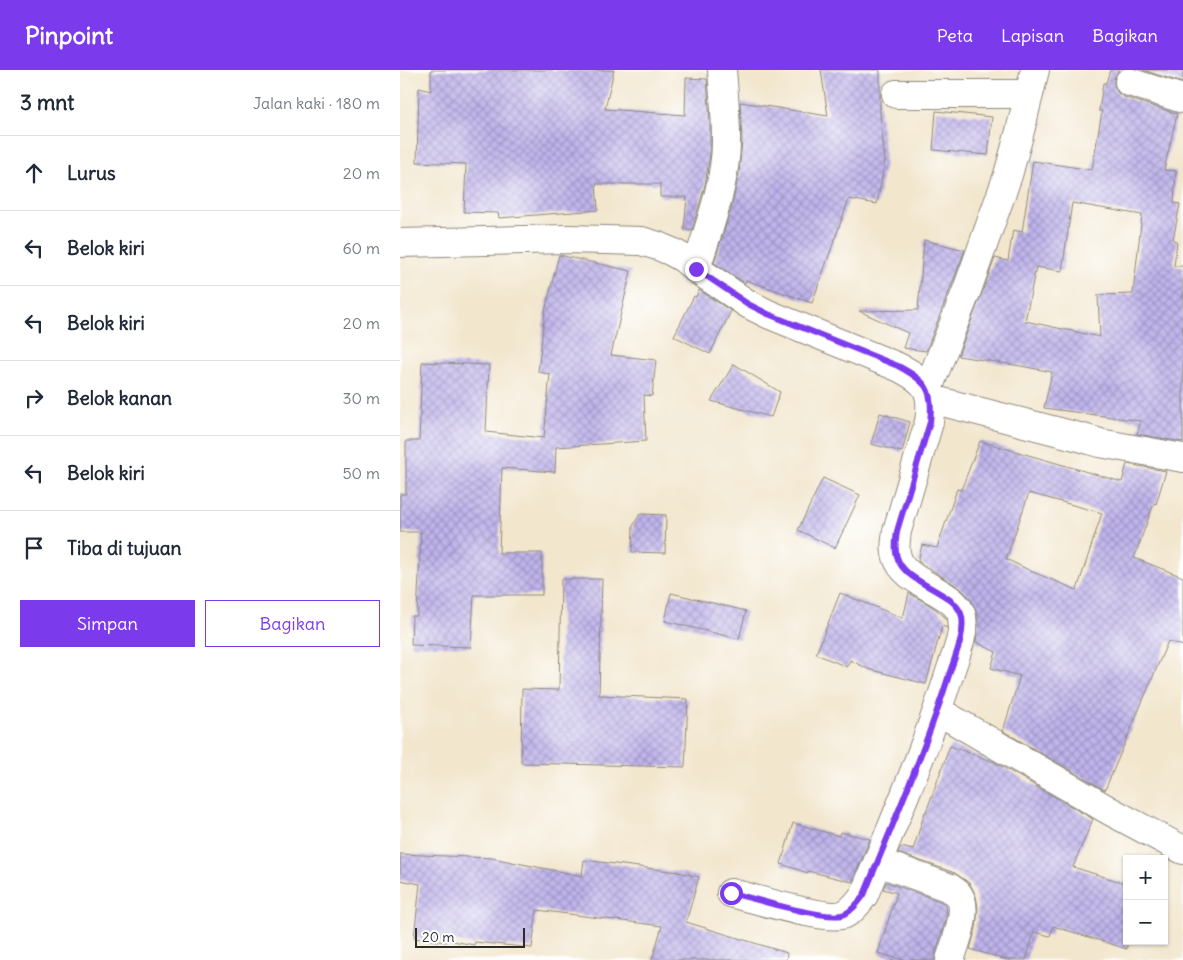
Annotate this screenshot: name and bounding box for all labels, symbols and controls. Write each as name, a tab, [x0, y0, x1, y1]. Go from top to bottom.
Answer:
text: Pinpoint	[25, 20, 113, 50]
text: Peta	[937, 24, 973, 47]
text: Lapisan	[1001, 24, 1064, 47]
text: Bagikan	[1092, 24, 1158, 47]
text: 3 mnt	[20, 89, 74, 116]
text: Jalan kaki · 180 m	[253, 93, 380, 113]
icon: ahead	[20, 159, 48, 187]
text: Lurus	[67, 161, 116, 185]
text: 20 m	[343, 163, 380, 183]
icon: left	[20, 234, 48, 262]
text: Belok kiri	[67, 236, 145, 260]
text: 60 m	[342, 238, 380, 258]
route end	[685, 258, 708, 281]
icon: left	[20, 309, 48, 337]
text: Belok kiri	[67, 311, 145, 335]
text: 20 m	[343, 313, 380, 333]
icon: right	[20, 384, 48, 412]
text: Belok kanan	[67, 386, 172, 410]
text: 30 m	[343, 388, 380, 408]
icon: left	[20, 459, 48, 487]
text: Belok kiri	[67, 461, 145, 485]
text: 50 m	[342, 463, 380, 483]
icon: arrive	[20, 534, 48, 562]
text: Tiba di tujuan	[67, 536, 182, 560]
button: Simpan	[20, 600, 195, 647]
button: Bagikan	[205, 600, 380, 647]
map controls	[1123, 855, 1168, 945]
button: +	[1123, 855, 1168, 900]
route start	[720, 882, 743, 905]
button: −	[1123, 900, 1168, 945]
scale bar	[415, 925, 525, 948]
text: 20 m	[422, 928, 455, 946]

